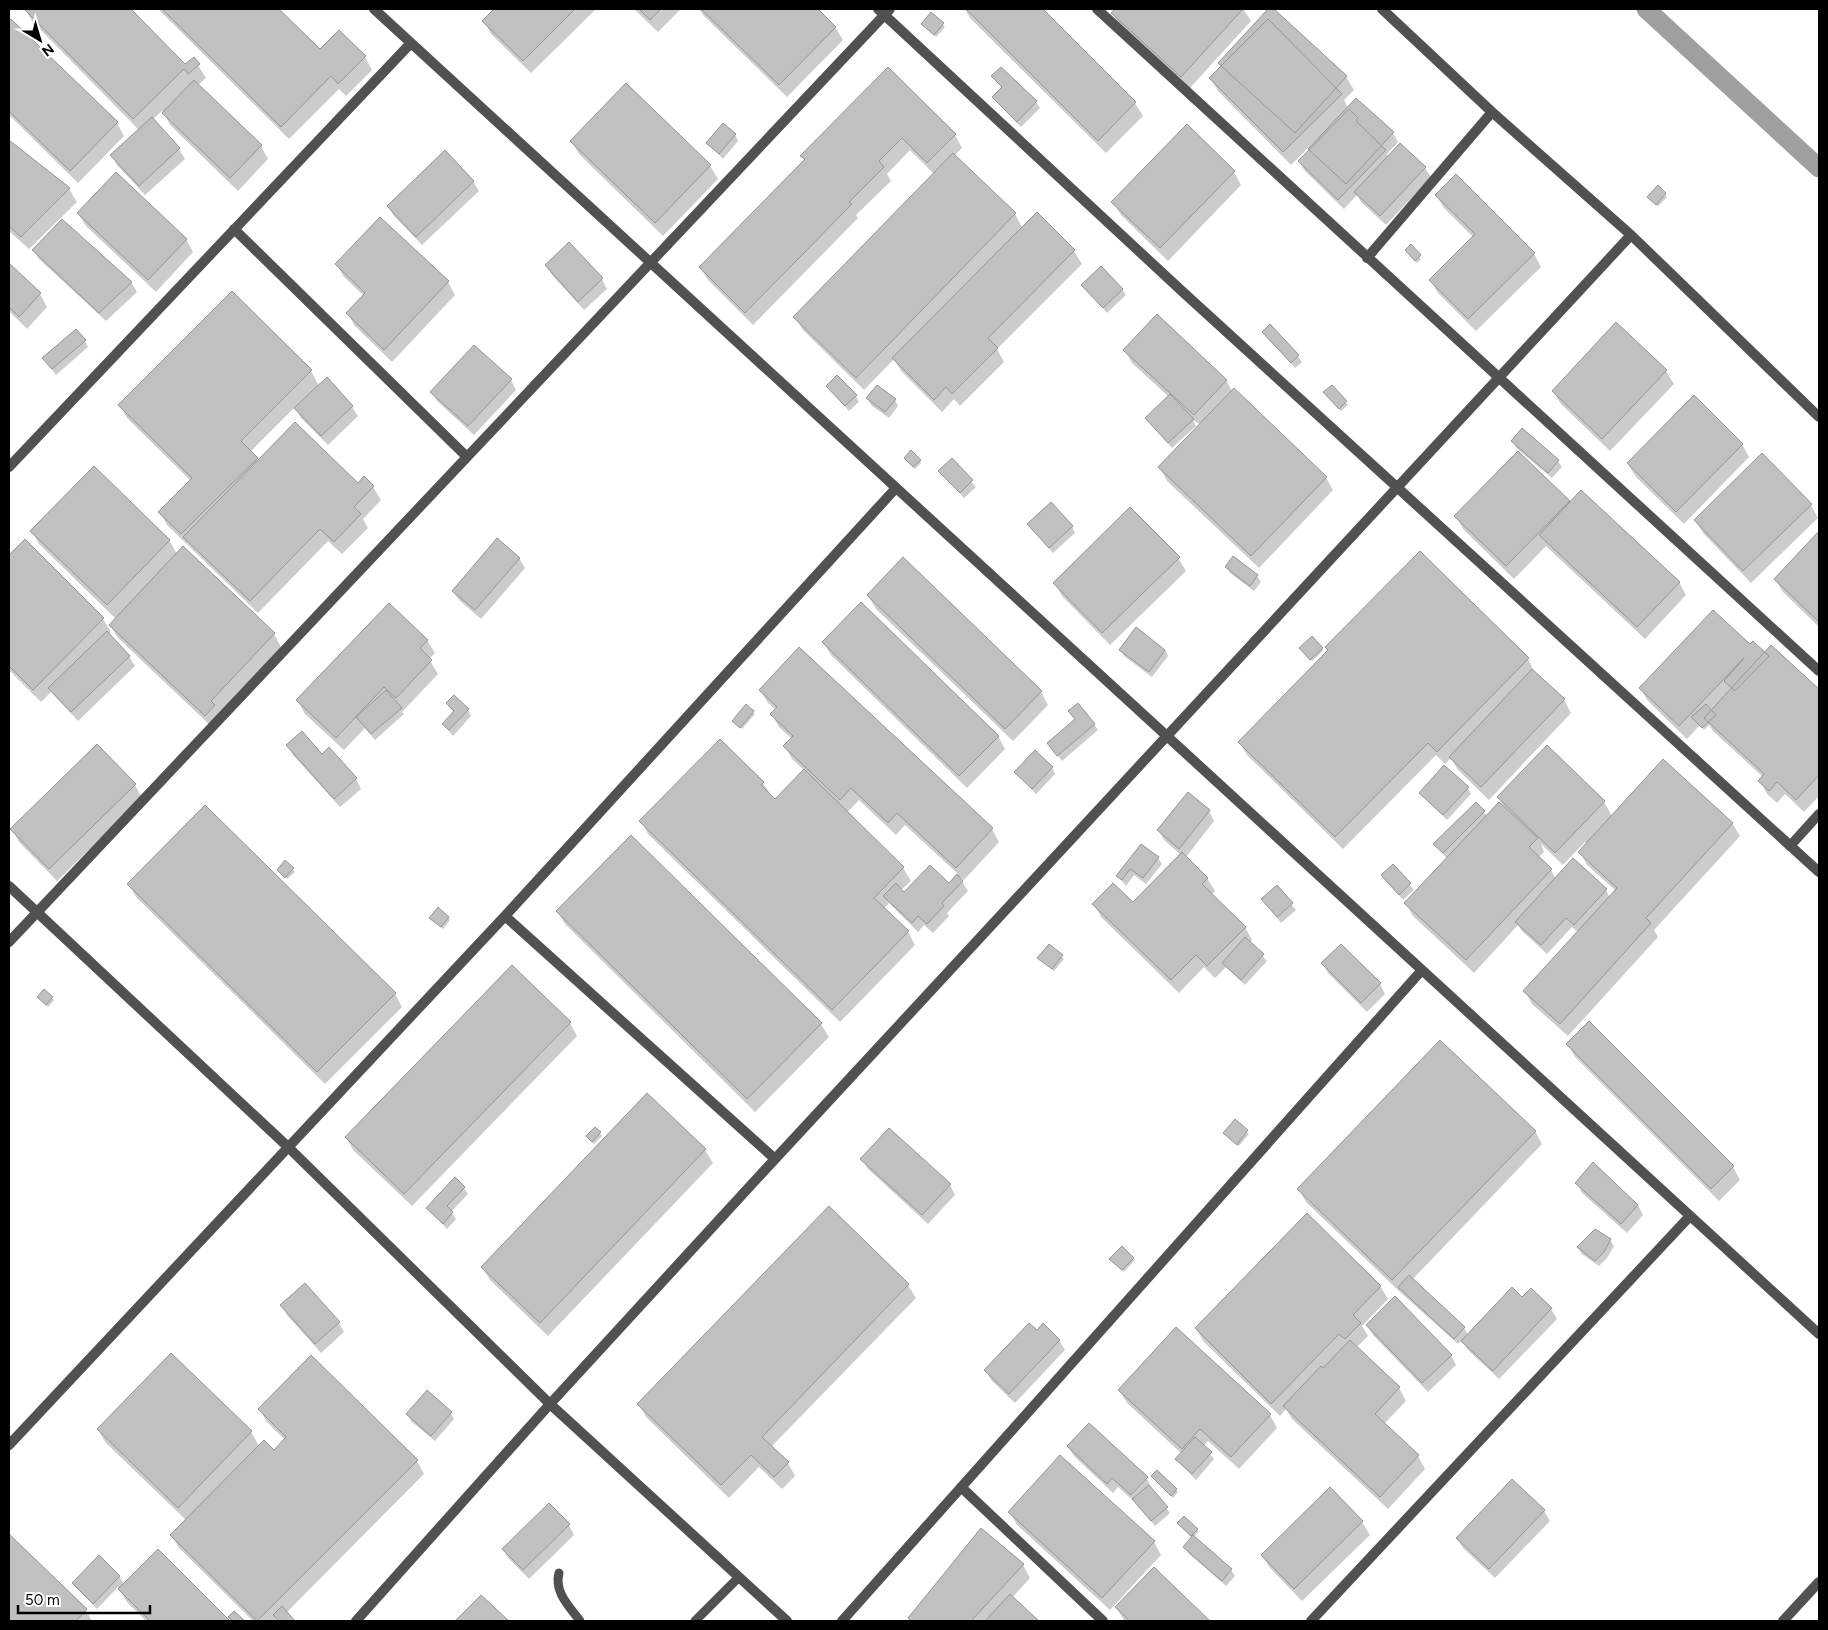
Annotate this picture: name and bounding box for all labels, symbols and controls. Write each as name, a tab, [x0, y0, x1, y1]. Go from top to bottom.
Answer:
north arrow	[15, 15, 65, 65]
text: N	[38, 40, 57, 60]
scale bar	[18, 1582, 150, 1614]
text: 50 m	[25, 1591, 60, 1609]

